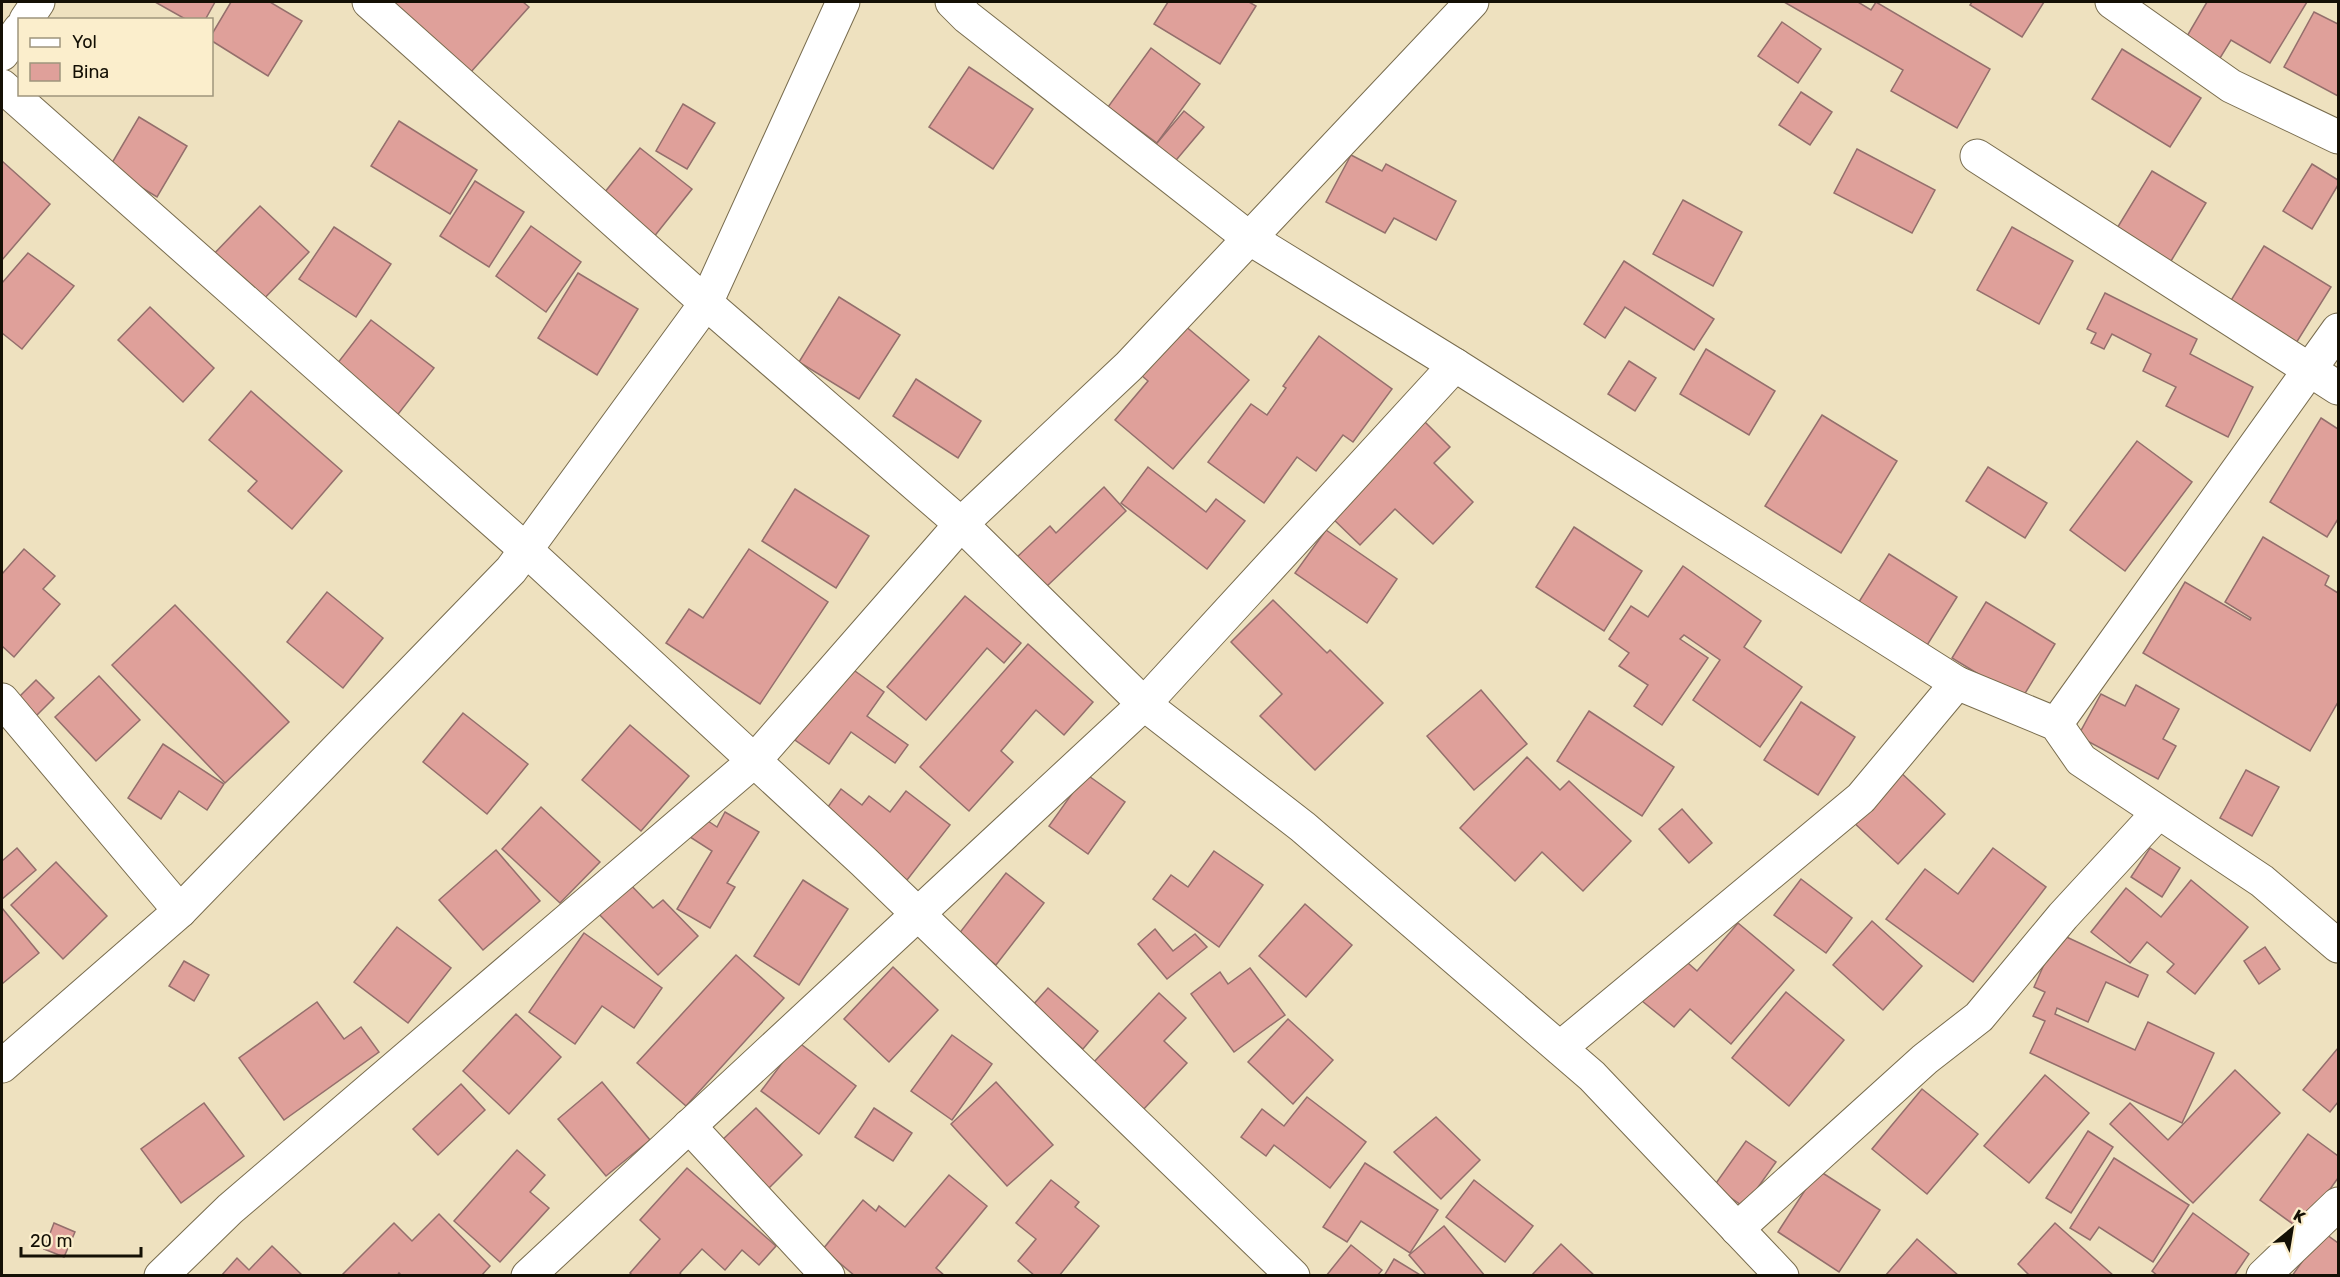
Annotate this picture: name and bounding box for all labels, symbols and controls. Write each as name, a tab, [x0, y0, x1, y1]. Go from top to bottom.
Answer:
legend	[18, 18, 213, 96]
text: Yol	[72, 31, 97, 53]
text: Bina	[72, 61, 109, 83]
north arrow	[2262, 1199, 2322, 1259]
text: K	[2290, 1206, 2309, 1228]
scale bar	[21, 1220, 141, 1258]
text: 20 m	[30, 1230, 72, 1252]

